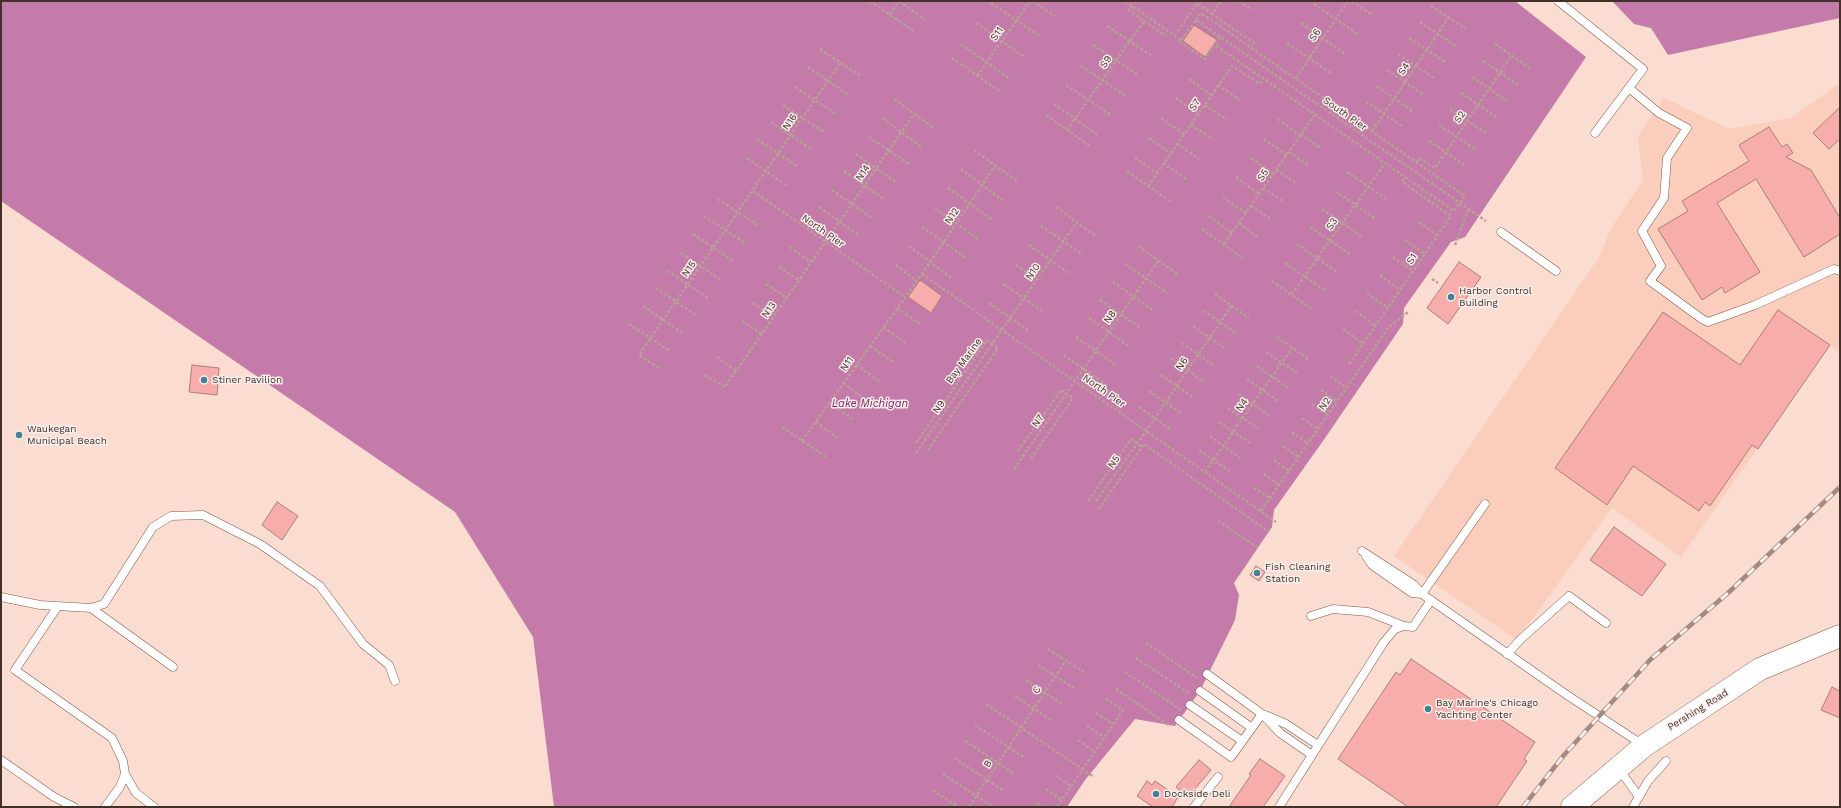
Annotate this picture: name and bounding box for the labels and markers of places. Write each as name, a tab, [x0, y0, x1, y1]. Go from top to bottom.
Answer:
place label: Harbor Control Building	[1459, 285, 1532, 308]
marker: Harbor Control Building	[1446, 292, 1456, 302]
place label: Stiner Pavilion	[212, 374, 282, 386]
marker: Stiner Pavilion	[199, 375, 209, 385]
place label: Waukegan Municipal Beach	[27, 423, 107, 446]
marker: Waukegan Municipal Beach	[14, 430, 24, 440]
place label: Fish Cleaning Station	[1265, 561, 1330, 584]
marker: Fish Cleaning Station	[1252, 568, 1262, 578]
place label: Bay Marine's Chicago Yachting Center	[1436, 697, 1538, 720]
marker: Bay Marine's Chicago Yachting Center	[1423, 704, 1433, 714]
place label: Dockside Deli	[1164, 788, 1230, 800]
marker: Dockside Deli	[1151, 789, 1161, 799]

